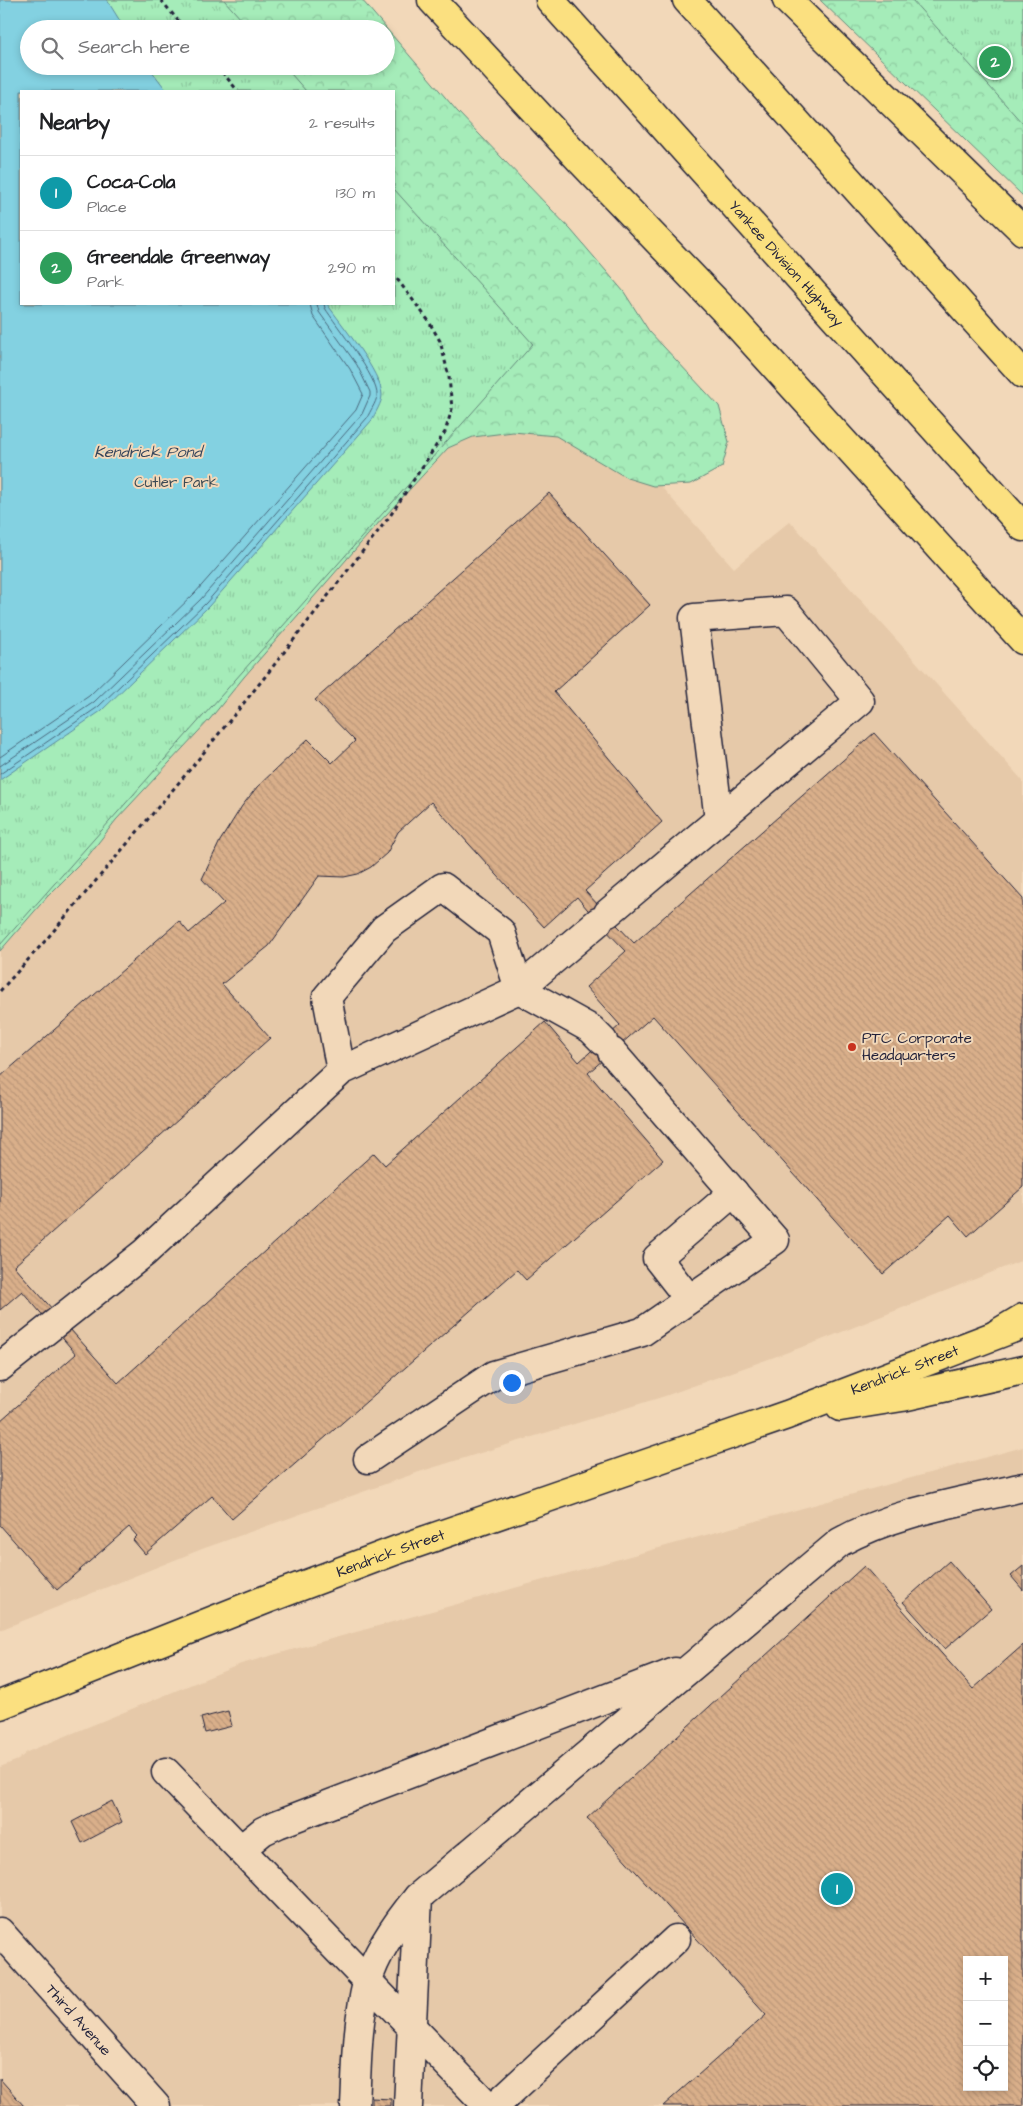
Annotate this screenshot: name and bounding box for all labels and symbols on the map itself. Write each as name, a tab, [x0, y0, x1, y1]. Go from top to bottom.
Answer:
pin: 2	[979, 43, 1011, 81]
street label: Yankee Division Highway	[724, 196, 849, 332]
water label: Kendrick Pond	[94, 441, 205, 463]
park label: Cutler Park	[134, 472, 218, 493]
place label: PTC Corporate Headquarters	[862, 1028, 972, 1066]
marker: PTC Corporate Headquarters	[846, 1041, 858, 1053]
street label: Kendrick Street	[848, 1340, 962, 1400]
your location	[499, 1370, 525, 1396]
street label: Kendrick Street	[333, 1524, 448, 1582]
pin: 1	[821, 1870, 853, 1908]
street label: Third Avenue	[41, 1979, 117, 2060]

